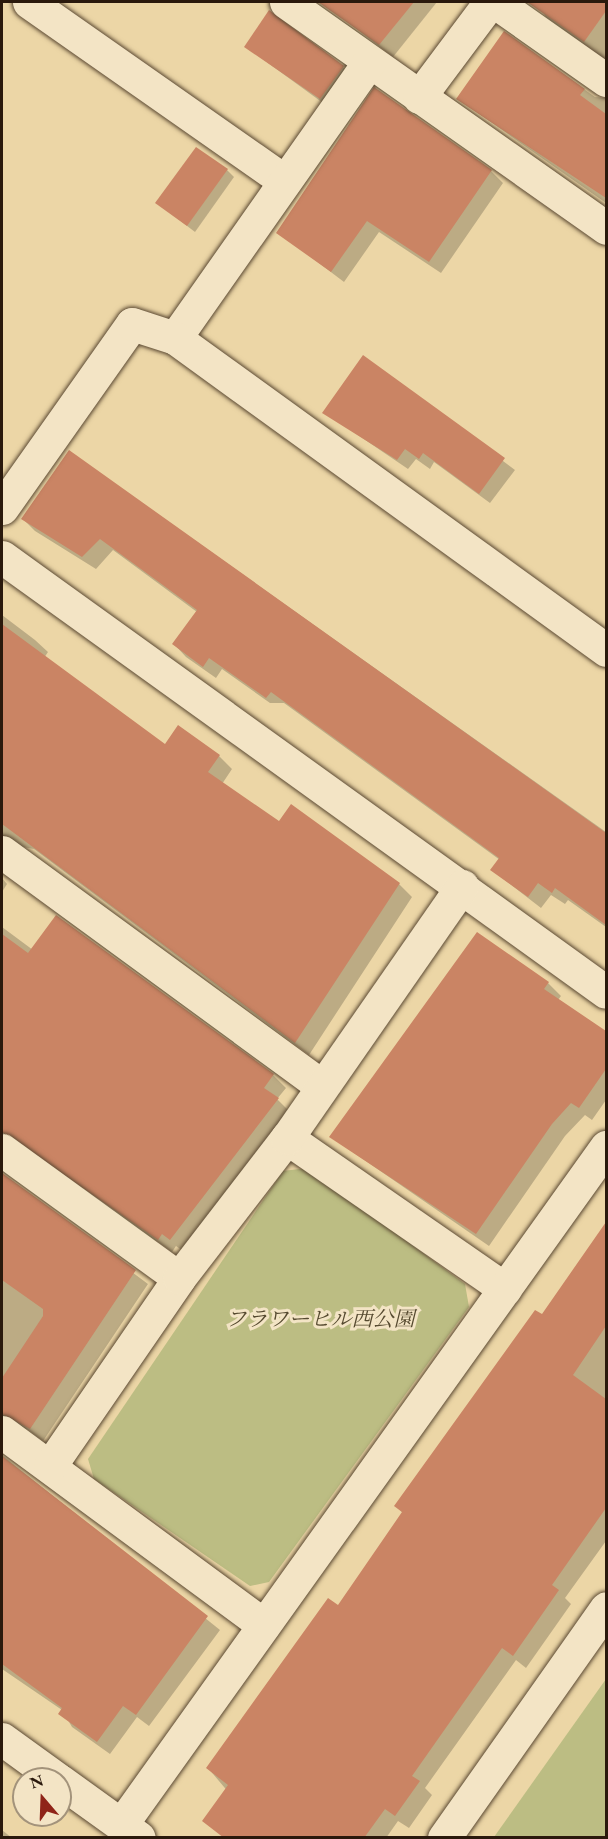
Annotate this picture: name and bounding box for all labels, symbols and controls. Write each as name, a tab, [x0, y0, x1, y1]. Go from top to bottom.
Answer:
park label: フラワーヒル西公園	[226, 1306, 414, 1332]
north arrow	[12, 1767, 72, 1827]
text: N	[27, 1769, 46, 1793]

